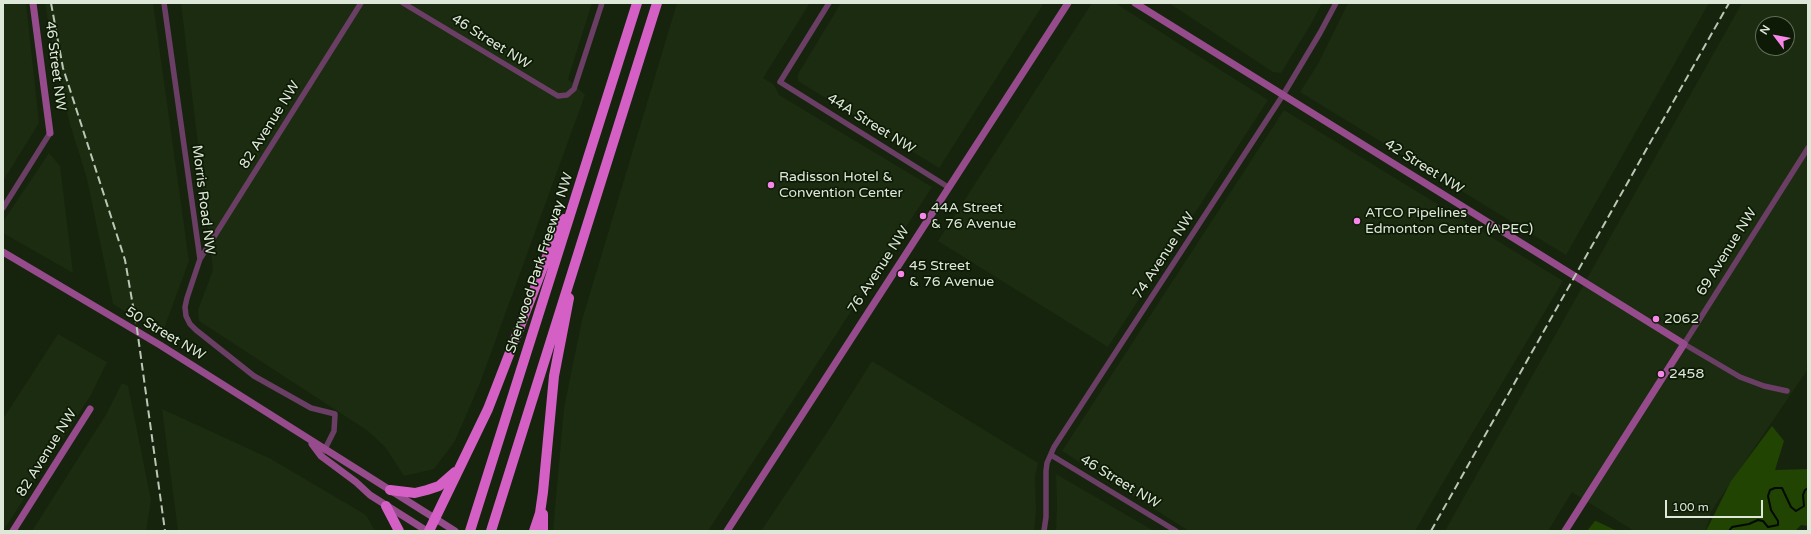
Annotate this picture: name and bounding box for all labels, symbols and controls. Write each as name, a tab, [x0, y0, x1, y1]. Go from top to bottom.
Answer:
street label: 46 Street NW	[448, 11, 534, 73]
north arrow	[1755, 16, 1795, 56]
street label: 46 Street NW	[41, 20, 69, 112]
text: N	[1757, 23, 1773, 37]
street label: 82 Avenue NW	[236, 78, 304, 172]
street label: 44A Street NW	[824, 90, 918, 158]
street label: 42 Street NW	[1381, 136, 1467, 198]
street label: Morris Road NW	[188, 144, 218, 256]
place label: Radisson Hotel & Convention Center	[779, 169, 903, 202]
street label: Sherwood Park Freeway NW	[503, 171, 577, 355]
marker: Radisson Hotel & Convention Center	[766, 180, 776, 190]
place label: 44A Street & 76 Avenue	[931, 200, 1016, 232]
place label: ATCO Pipelines Edmonton Center (APEC)	[1365, 205, 1533, 238]
street label: 69 Avenue NW	[1693, 205, 1761, 299]
street label: 74 Avenue NW	[1130, 209, 1198, 303]
marker: 44A Street & 76 Avenue	[918, 211, 928, 221]
marker: ATCO Pipelines Edmonton Center (APEC)	[1352, 216, 1362, 226]
street label: 76 Avenue NW	[845, 223, 913, 317]
place label: 45 Street & 76 Avenue	[909, 258, 994, 290]
marker: 45 Street & 76 Avenue	[896, 269, 906, 279]
street label: 50 Street NW	[122, 304, 208, 364]
place label: 2062	[1664, 311, 1699, 327]
marker: 2062	[1651, 314, 1661, 324]
place label: 2458	[1669, 366, 1704, 382]
marker: 2458	[1656, 369, 1666, 379]
street label: 82 Avenue NW	[13, 406, 81, 500]
street label: 46 Street NW	[1077, 452, 1163, 512]
scale bar	[1667, 492, 1765, 518]
text: 100 m	[1672, 500, 1709, 514]

